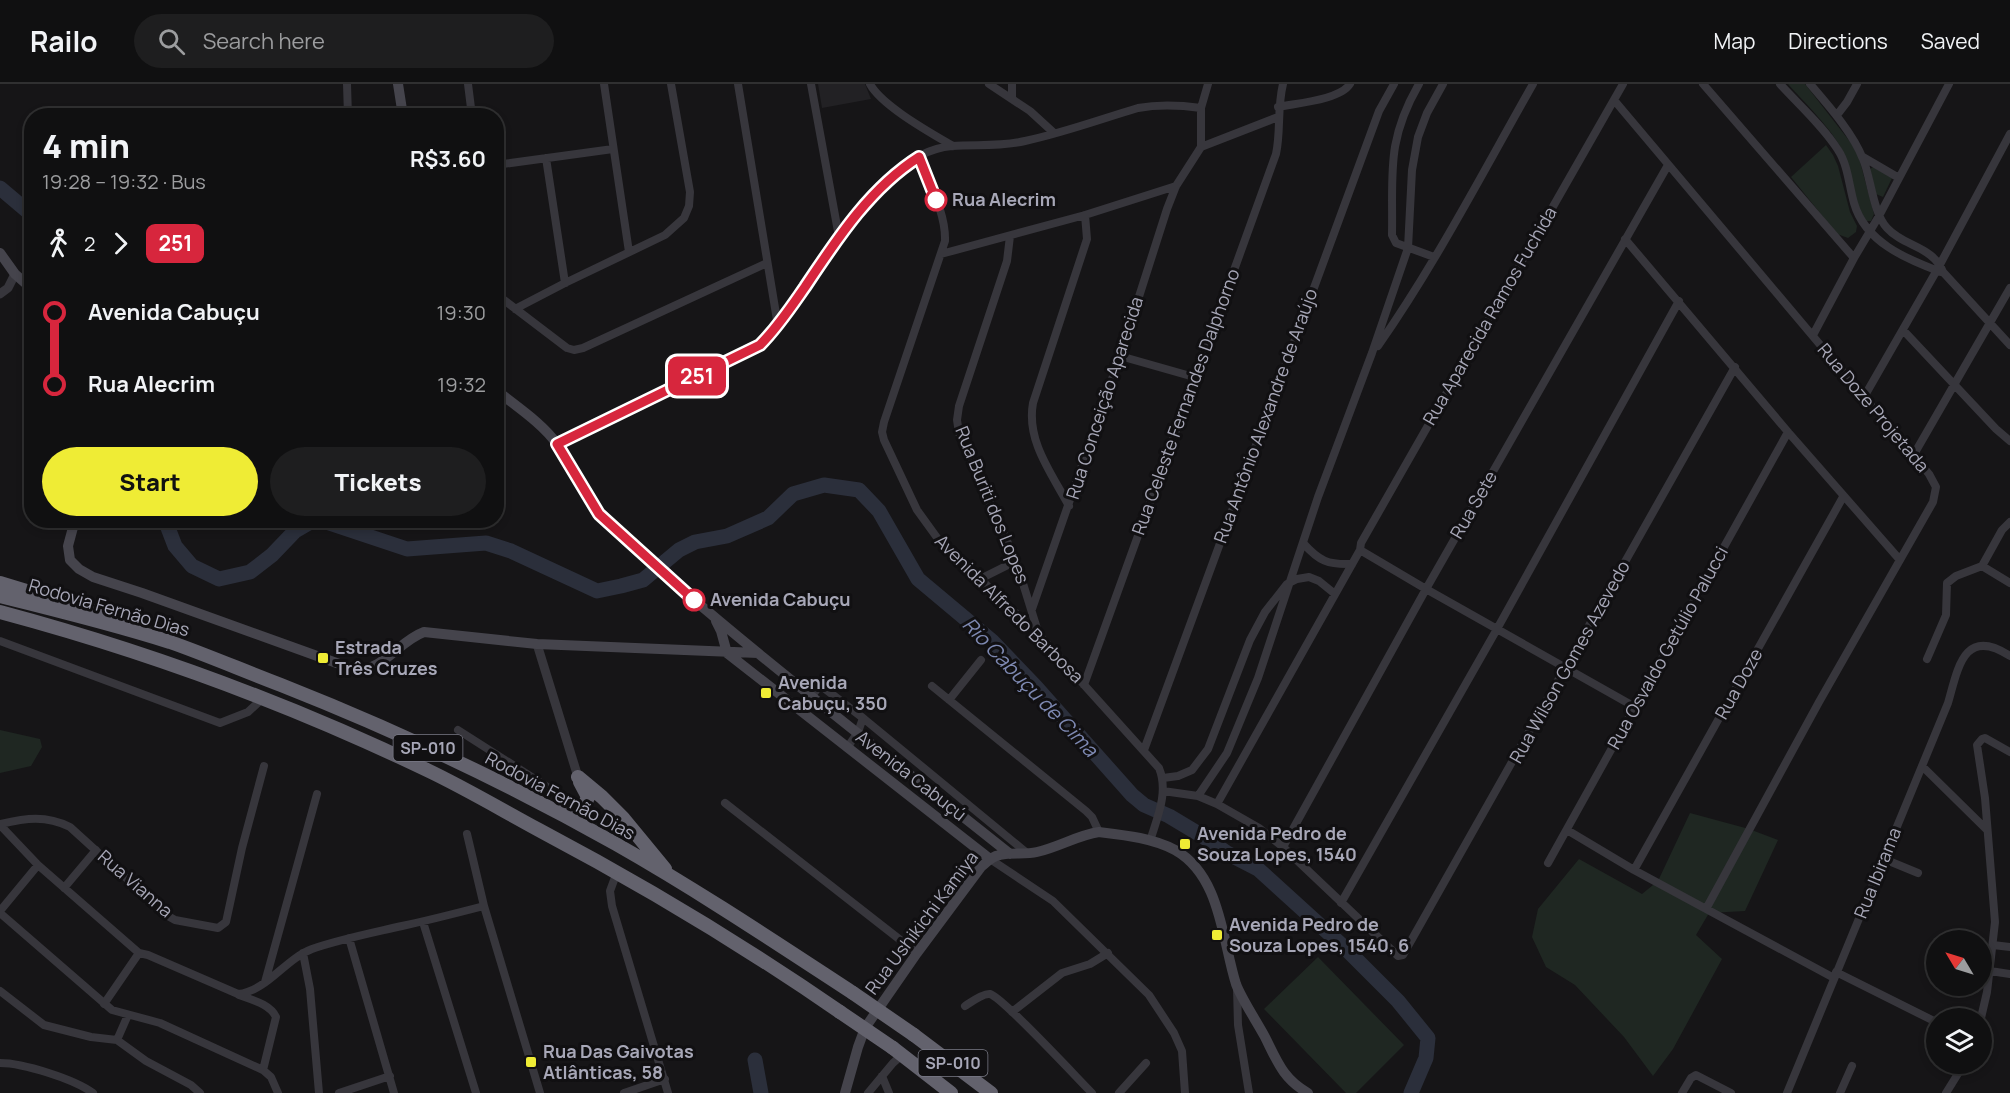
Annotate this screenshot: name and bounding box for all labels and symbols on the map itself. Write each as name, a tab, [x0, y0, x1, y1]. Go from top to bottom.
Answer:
place label: Rua Alecrim	[952, 187, 1056, 211]
marker: Rua Alecrim	[925, 189, 947, 211]
street label: Rua Aparecida Ramos Fuchida	[1417, 202, 1562, 429]
street label: Rua Celeste Fernandes Dalphorno	[1126, 265, 1244, 538]
street label: Rua Antônio Alexandre de Araújo	[1208, 285, 1322, 546]
street label: Rua Conceição Aparecida	[1060, 293, 1148, 502]
street label: Rua Doze Projetada	[1813, 338, 1935, 477]
line badge: 251	[662, 356, 732, 396]
street label: Rua Buriti dos Lopes	[950, 422, 1035, 587]
street label: Rua Sete	[1444, 466, 1502, 543]
street label: Avenida Alfredo Barbosa	[930, 529, 1089, 688]
street label: Rua Osvaldo Getúlio Palucci	[1601, 542, 1733, 753]
street label: Rua Wilson Gomes Azevedo	[1503, 556, 1635, 767]
street label: Rodovia Fernão Dias	[26, 573, 193, 642]
place label: Avenida Cabuçu	[710, 587, 851, 611]
marker: Avenida Cabuçu	[683, 589, 705, 611]
water label: Rio Cabuçu de Cima	[957, 611, 1105, 763]
place label: Estrada Três Cruzes	[335, 635, 438, 680]
street label: Rua Doze	[1709, 644, 1767, 723]
marker: Estrada Três Cruzes	[316, 651, 330, 665]
place label: Avenida Cabuçu, 350	[778, 670, 888, 715]
marker: Avenida Cabuçu, 350	[759, 686, 773, 700]
street label: Avenida Cabuçú	[852, 725, 972, 826]
road number: SP-010	[394, 735, 462, 761]
street label: Rodovia Fernão Dias	[481, 745, 640, 845]
place label: Avenida Pedro de Souza Lopes, 1540	[1197, 821, 1357, 866]
street label: Rua Ibirama	[1848, 824, 1906, 922]
marker: Avenida Pedro de Souza Lopes, 1540	[1178, 837, 1192, 851]
street label: Rua Vianna	[93, 844, 178, 922]
street label: Rua Ushikichi Kamiya	[859, 846, 983, 999]
place label: Avenida Pedro de Souza Lopes, 1540, 6	[1229, 912, 1409, 957]
marker: Avenida Pedro de Souza Lopes, 1540, 6	[1210, 928, 1224, 942]
north arrow	[1926, 930, 1992, 996]
place label: Rua Das Gaivotas Atlânticas, 58	[543, 1039, 694, 1084]
road number: SP-010	[918, 1050, 988, 1076]
marker: Rua Das Gaivotas Atlânticas, 58	[524, 1055, 538, 1069]

